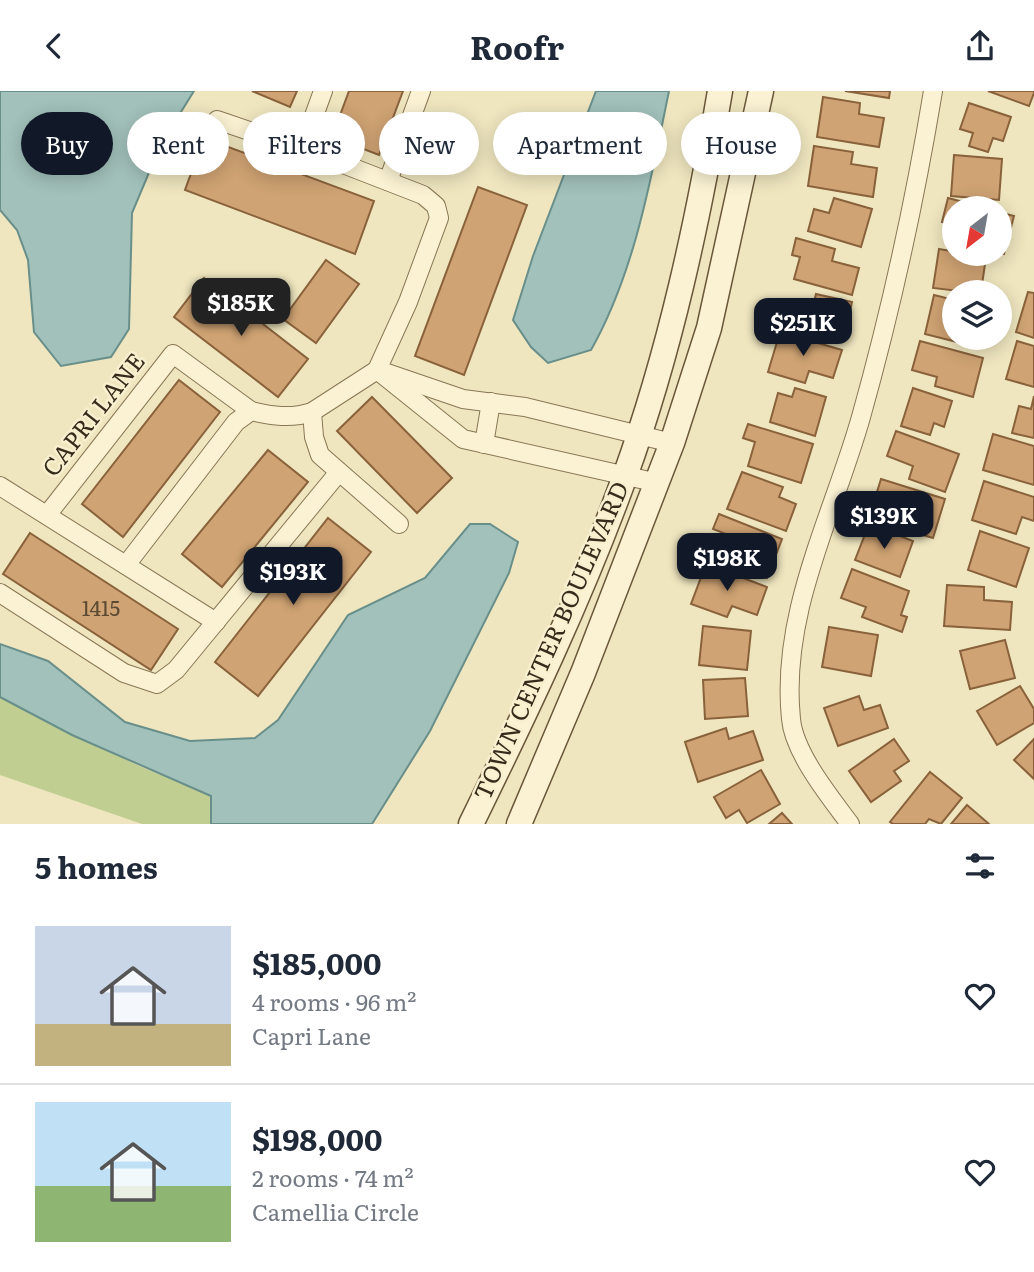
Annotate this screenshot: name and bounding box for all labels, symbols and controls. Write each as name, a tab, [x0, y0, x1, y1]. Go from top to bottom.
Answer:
text: Roofr	[470, 22, 564, 70]
icon: back	[35, 27, 73, 65]
icon: share	[961, 27, 999, 65]
chip: Buy	[21, 112, 113, 175]
chip: Rent	[127, 112, 229, 175]
chip: Filters	[243, 112, 365, 175]
chip: New	[379, 112, 479, 175]
chip: Apartment	[493, 112, 667, 175]
chip: House	[681, 112, 801, 175]
north arrow	[942, 196, 1012, 266]
map controls	[942, 196, 1012, 350]
pin: $185K	[192, 279, 290, 338]
button: layers	[942, 280, 1012, 350]
text: $185K	[207, 284, 275, 318]
pin: $251K	[754, 299, 852, 358]
text: $251K	[770, 304, 836, 338]
street label: CAPRI LANE	[32, 344, 152, 483]
street label: TOWN CENTER BOULEVARD	[463, 475, 636, 805]
pin: $139K	[835, 491, 933, 551]
text: $139K	[850, 497, 918, 531]
pin: $198K	[678, 533, 776, 593]
text: $198K	[693, 539, 761, 573]
pin: $193K	[244, 547, 342, 607]
text: $193K	[259, 553, 327, 587]
house number: 1415	[82, 591, 120, 622]
text: 5 homes	[35, 844, 158, 888]
icon: filters	[961, 847, 999, 885]
text: $185,000	[252, 940, 381, 984]
icon: home	[91, 954, 175, 1038]
icon: heart	[961, 977, 999, 1015]
text: 4 rooms · 96 m²	[252, 984, 416, 1018]
text: Capri Lane	[252, 1018, 371, 1052]
text: $198,000	[252, 1116, 382, 1160]
icon: home	[91, 1130, 175, 1214]
icon: heart	[961, 1153, 999, 1191]
text: 2 rooms · 74 m²	[252, 1160, 414, 1194]
text: Camellia Circle	[252, 1194, 419, 1228]

